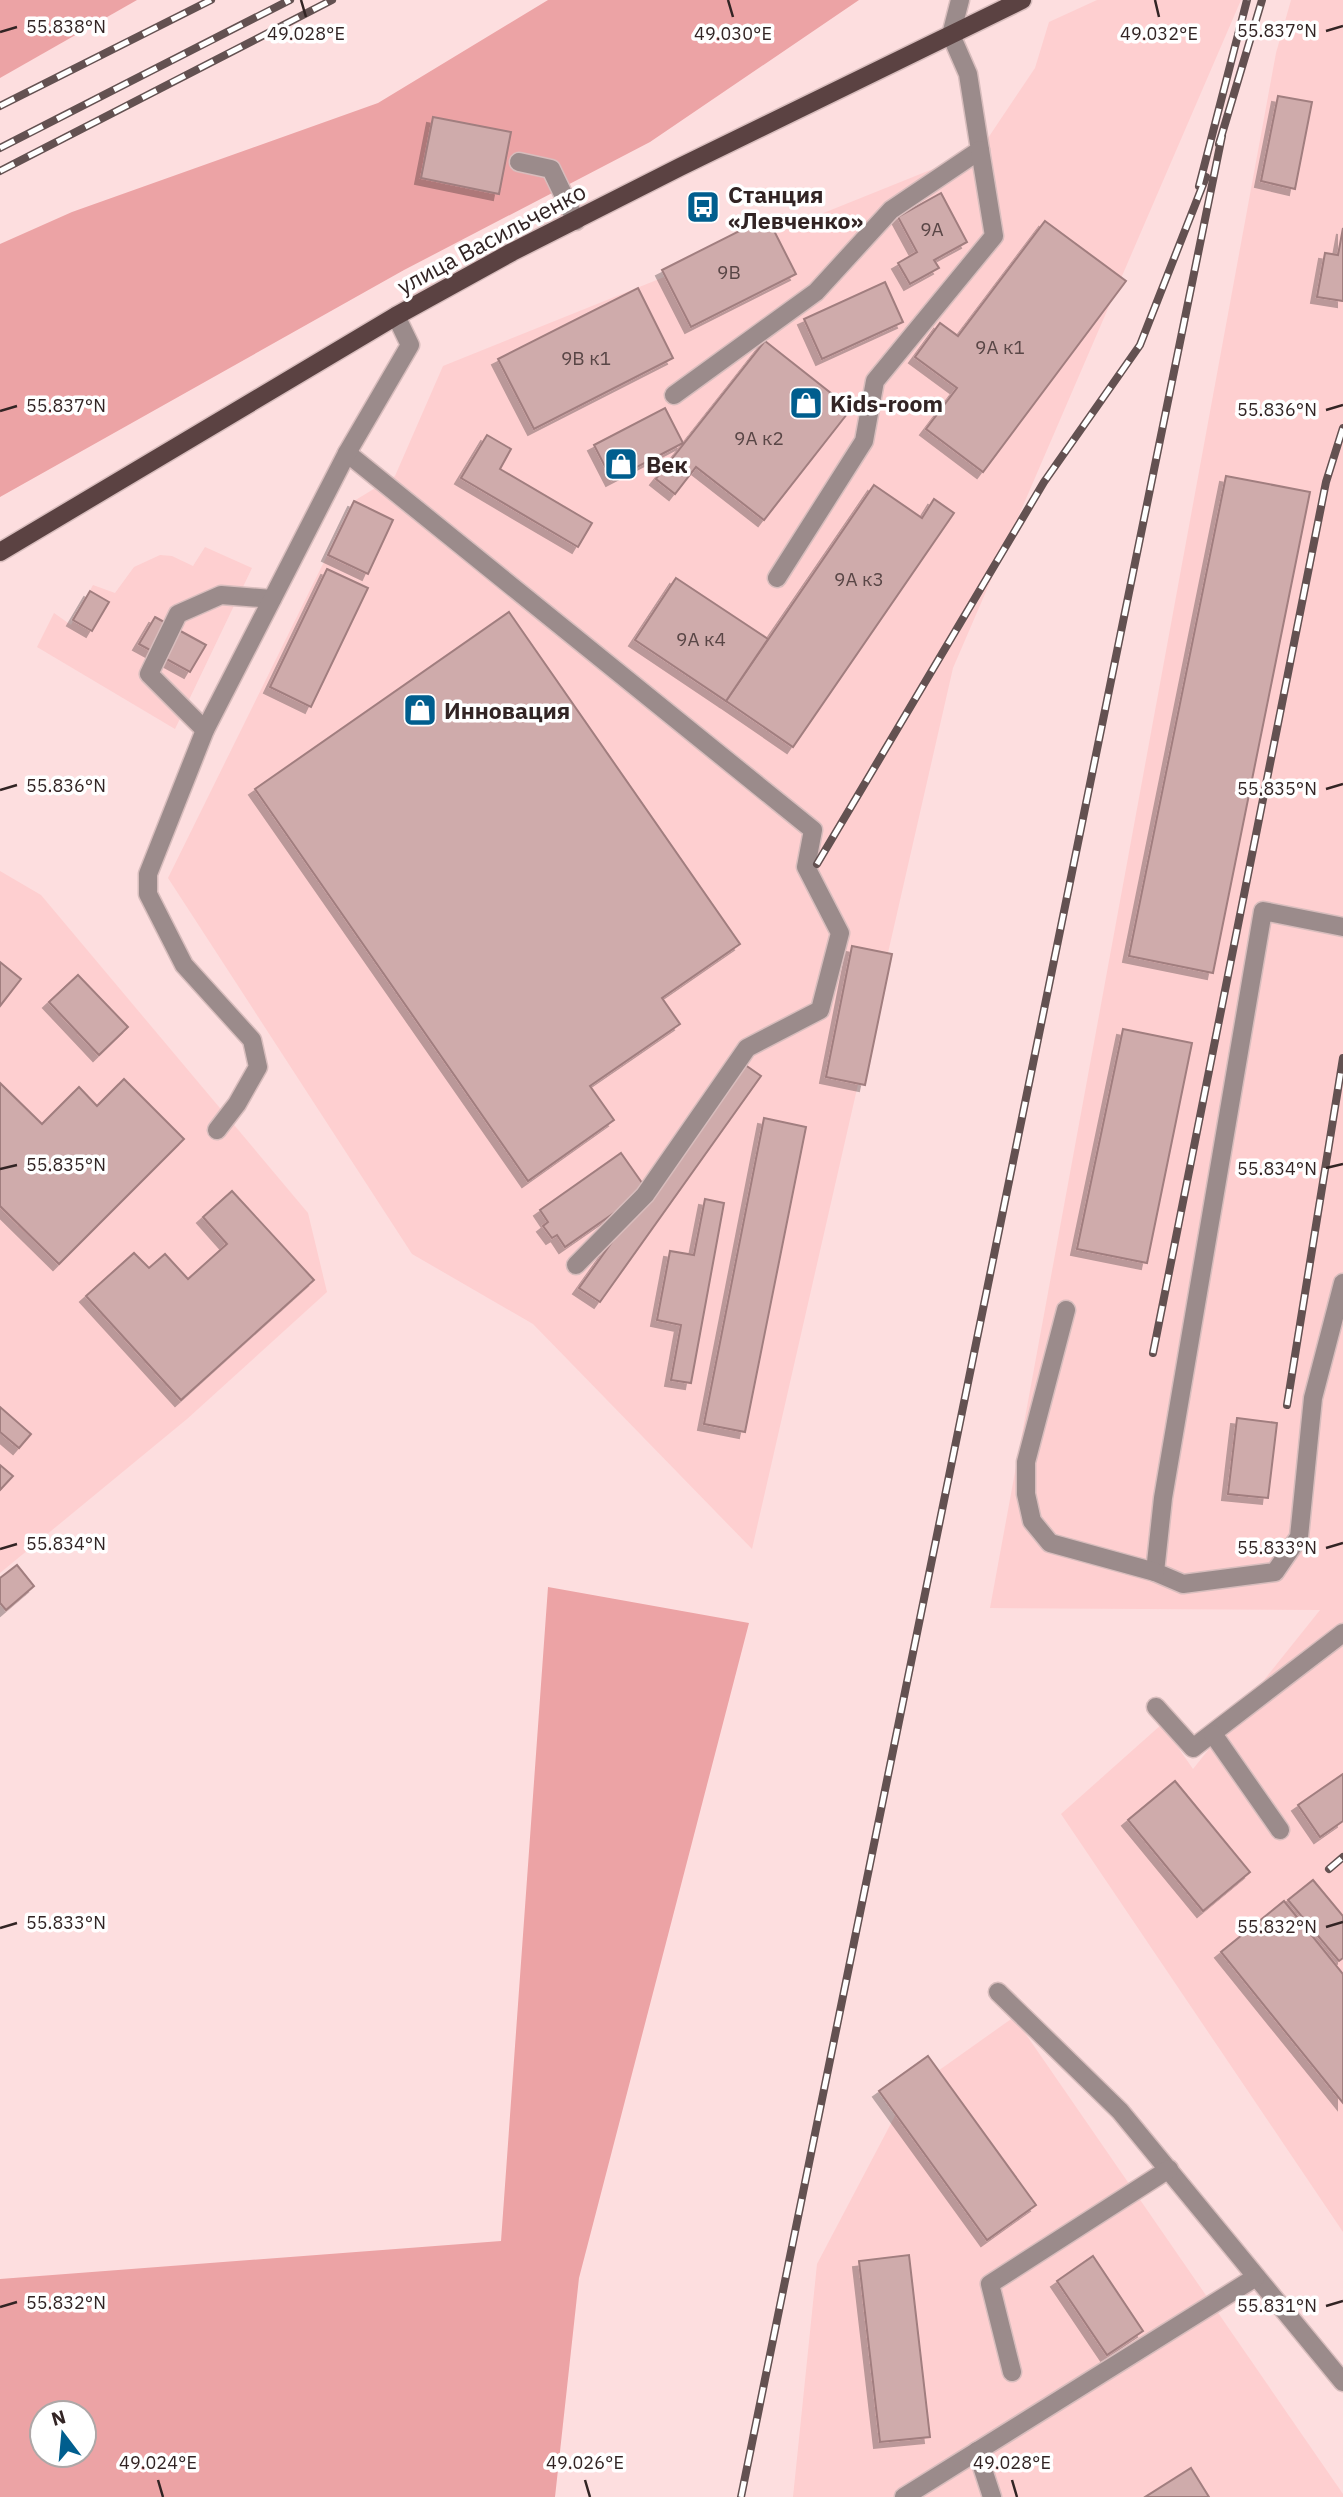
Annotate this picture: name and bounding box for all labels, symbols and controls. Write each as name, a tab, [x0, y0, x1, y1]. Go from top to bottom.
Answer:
text: 55.838°N	[26, 15, 106, 38]
text: 55.837°N	[1237, 19, 1317, 42]
text: 49.028°E	[267, 22, 345, 45]
text: 49.030°E	[694, 22, 772, 45]
text: 49.032°E	[1120, 22, 1198, 45]
street label: улица Васильченко	[391, 176, 591, 300]
place label: Станция «Левченко»	[728, 179, 863, 235]
bus stop icon: Станция «Левченко»	[684, 188, 722, 226]
house number: 9А	[920, 217, 944, 241]
house number: 9В	[717, 260, 741, 284]
house number: 9А к1	[975, 335, 1025, 359]
house number: 9В к1	[561, 346, 611, 370]
shop icon: Kids-room	[787, 384, 825, 422]
place label: Kids-room	[830, 388, 943, 418]
text: 55.837°N	[26, 394, 106, 417]
text: 55.836°N	[1237, 398, 1317, 421]
house number: 9А к2	[734, 426, 784, 450]
shop icon: Век	[602, 445, 640, 483]
place label: Век	[646, 449, 688, 479]
house number: 9А к3	[834, 567, 884, 591]
house number: 9А к4	[676, 627, 726, 651]
shop icon: Инновация	[401, 691, 439, 729]
place label: Инновация	[444, 695, 570, 725]
text: 55.836°N	[26, 774, 106, 797]
text: 55.835°N	[1237, 777, 1317, 800]
text: 55.835°N	[26, 1153, 106, 1176]
text: 55.834°N	[1237, 1157, 1317, 1180]
text: 55.834°N	[26, 1532, 106, 1555]
text: 55.833°N	[1237, 1536, 1317, 1559]
text: 55.833°N	[26, 1911, 106, 1934]
text: 55.832°N	[1237, 1915, 1317, 1938]
text: 55.832°N	[26, 2291, 106, 2314]
text: 55.831°N	[1237, 2294, 1317, 2317]
north arrow	[28, 2399, 98, 2469]
text: N	[48, 2404, 68, 2431]
text: 49.024°E	[119, 2451, 197, 2474]
text: 49.026°E	[546, 2451, 624, 2474]
text: 49.028°E	[973, 2451, 1051, 2474]

